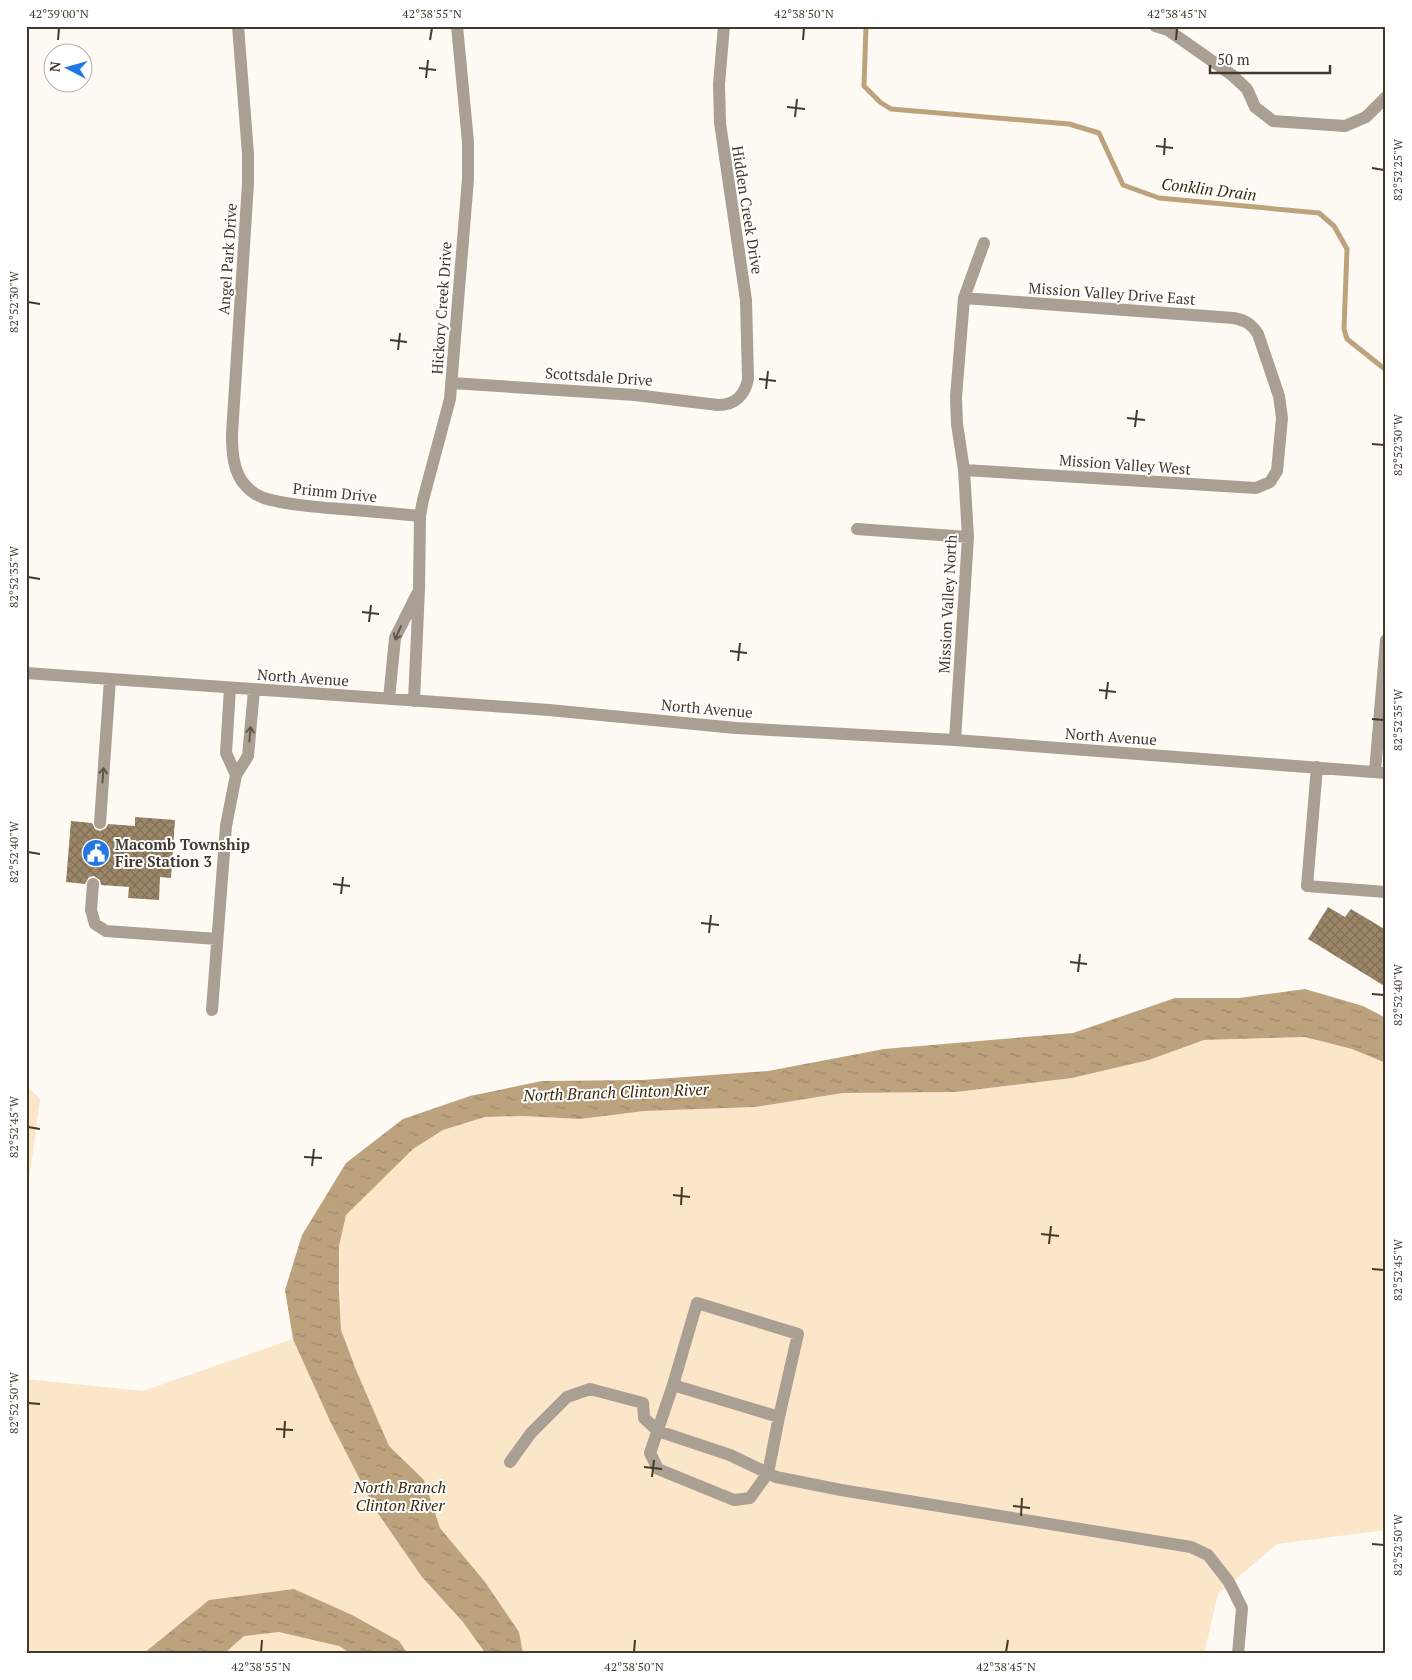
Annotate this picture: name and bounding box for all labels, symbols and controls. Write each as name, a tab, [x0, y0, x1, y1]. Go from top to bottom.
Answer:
text: 42°39'00"N	[29, 6, 89, 21]
text: 42°38'55"N	[402, 6, 462, 21]
text: 42°38'50"N	[774, 6, 834, 21]
text: 42°38'45"N	[1147, 6, 1207, 21]
north arrow	[42, 42, 92, 92]
scale bar	[1210, 42, 1330, 74]
text: 50 m	[1217, 49, 1250, 69]
text: N	[45, 60, 65, 73]
text: 82°52'25"W	[1390, 138, 1405, 201]
street label: Hidden Creek Drive	[728, 144, 768, 276]
water label: Conklin Drain	[1160, 172, 1258, 206]
street label: Angel Park Drive	[213, 202, 241, 316]
street label: Hickory Creek Drive	[426, 241, 456, 375]
text: 82°52'30"W	[6, 270, 21, 333]
street label: Mission Valley Drive East	[1028, 277, 1197, 309]
street label: Scottsdale Drive	[544, 362, 654, 390]
text: 82°52'30"W	[1390, 413, 1405, 476]
street label: Mission Valley West	[1058, 449, 1192, 479]
street label: Primm Drive	[292, 478, 378, 506]
street label: Mission Valley North	[933, 534, 961, 674]
text: 82°52'35"W	[6, 545, 21, 608]
one-way arrow	[393, 625, 403, 640]
street label: North Avenue	[256, 664, 350, 690]
text: 82°52'35"W	[1390, 688, 1405, 751]
street label: North Avenue	[660, 694, 754, 722]
street label: North Avenue	[1064, 723, 1158, 749]
one-way arrow	[245, 726, 255, 742]
one-way arrow	[99, 767, 108, 783]
text: 82°52'40"W	[6, 820, 21, 883]
place label: Macomb Township Fire Station 3	[115, 834, 250, 871]
public building icon: Macomb Township Fire Station 3	[81, 838, 111, 868]
text: 82°52'40"W	[1390, 963, 1405, 1026]
water label: North Branch Clinton River	[522, 1078, 710, 1106]
text: 82°52'45"W	[6, 1095, 21, 1158]
text: 82°52'45"W	[1390, 1238, 1405, 1301]
text: 82°52'50"W	[6, 1371, 21, 1434]
water label: North Branch Clinton River	[353, 1476, 446, 1516]
text: 82°52'50"W	[1390, 1513, 1405, 1576]
text: 42°38'55"N	[231, 1659, 291, 1674]
text: 42°38'50"N	[604, 1659, 664, 1674]
text: 42°38'45"N	[976, 1659, 1036, 1674]

